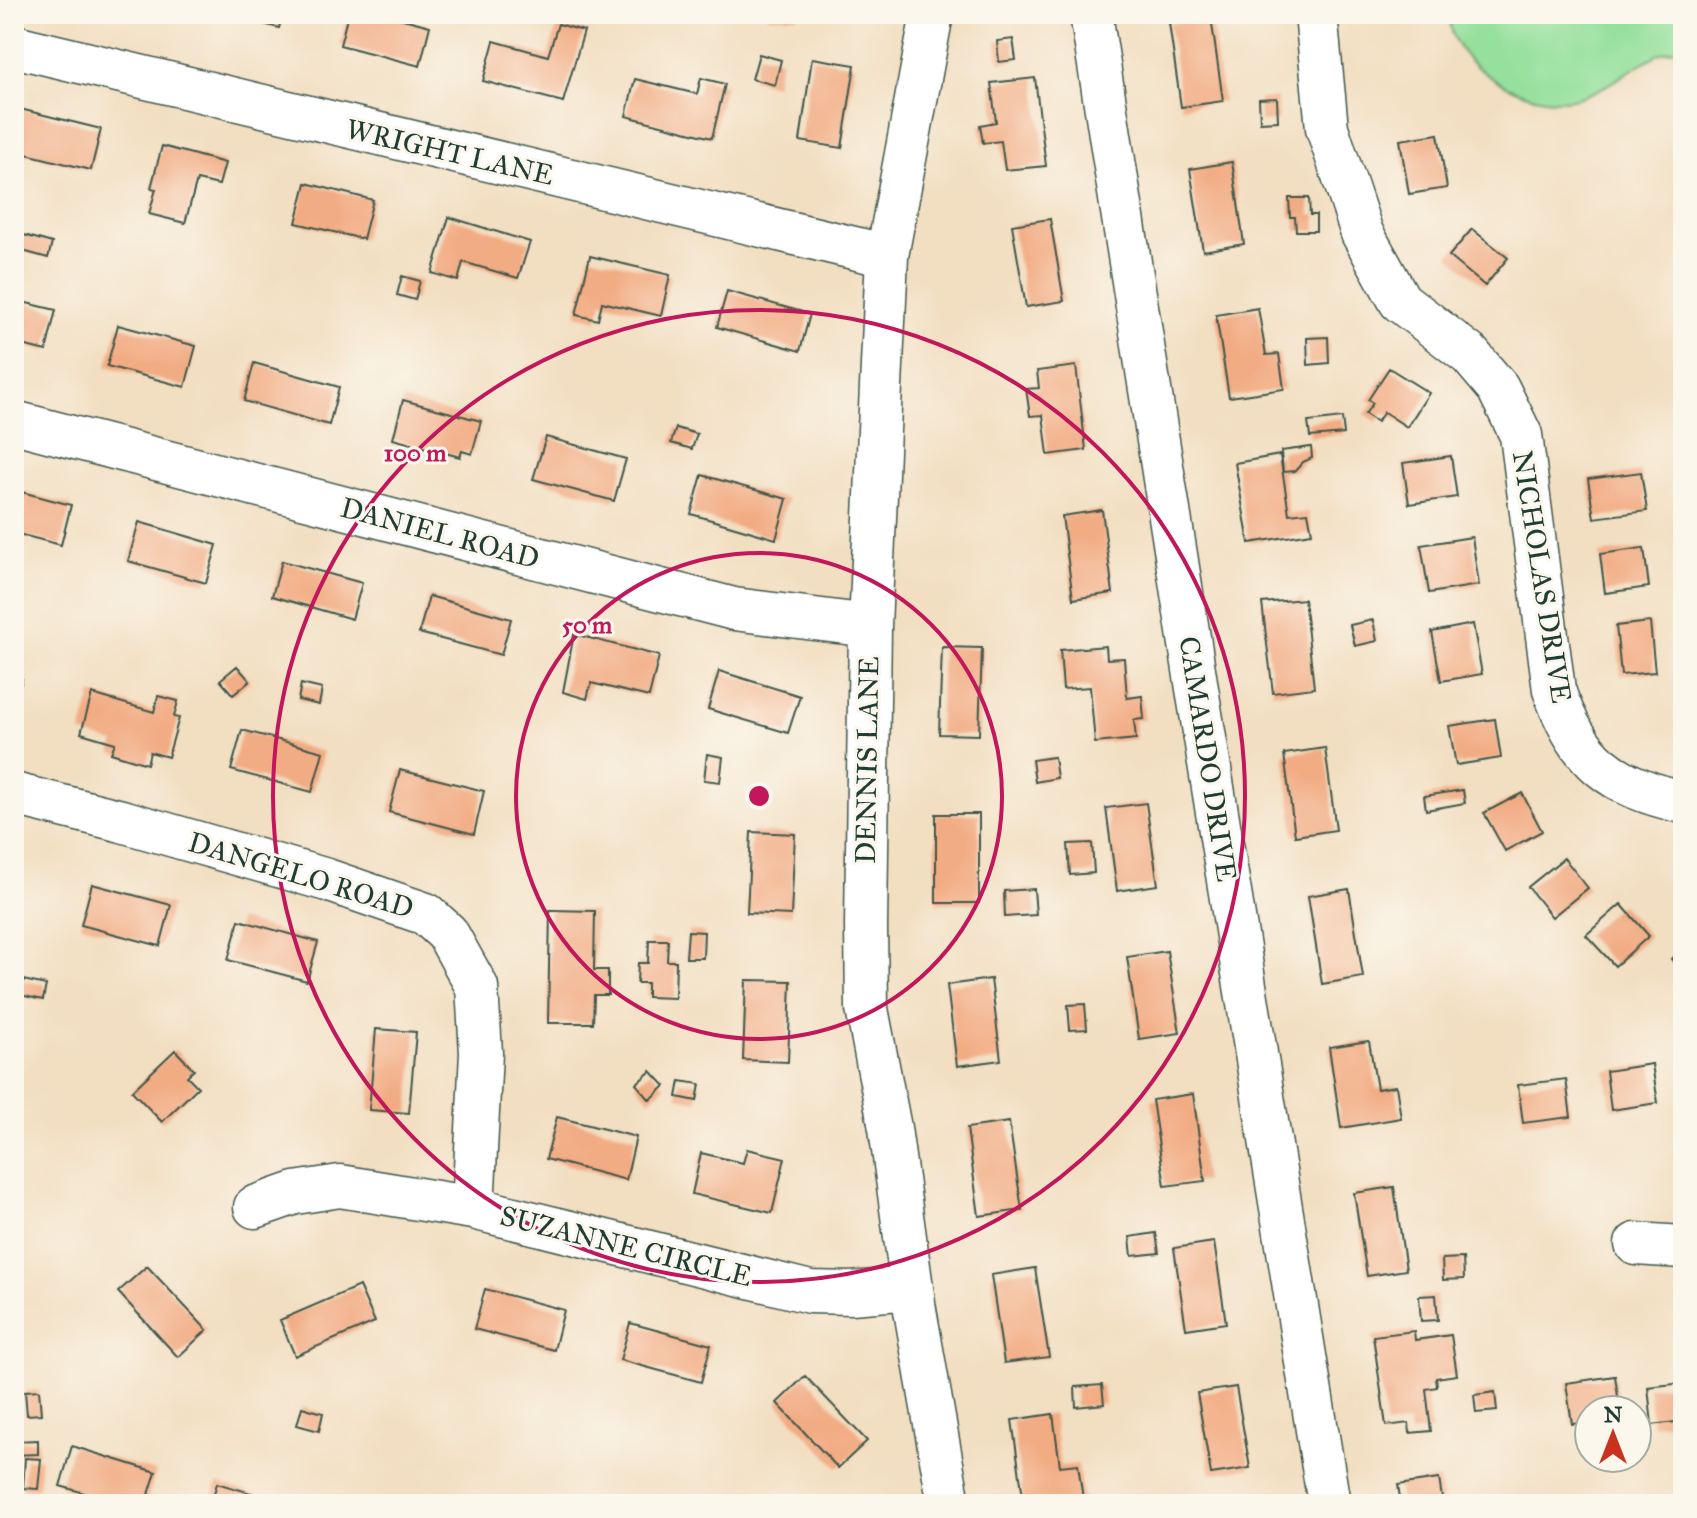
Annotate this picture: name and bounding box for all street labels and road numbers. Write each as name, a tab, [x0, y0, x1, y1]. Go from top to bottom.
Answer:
street label: WRIGHT LANE	[343, 111, 557, 193]
street label: NICHOLAS DRIVE	[1505, 448, 1579, 706]
street label: DANIEL ROAD	[337, 490, 543, 576]
street label: CAMARDO DRIVE	[1171, 634, 1245, 884]
street label: DENNIS LANE	[848, 656, 886, 864]
street label: DANGELO ROAD	[184, 824, 418, 926]
street label: SUZANNE CIRCLE	[496, 1198, 756, 1294]

